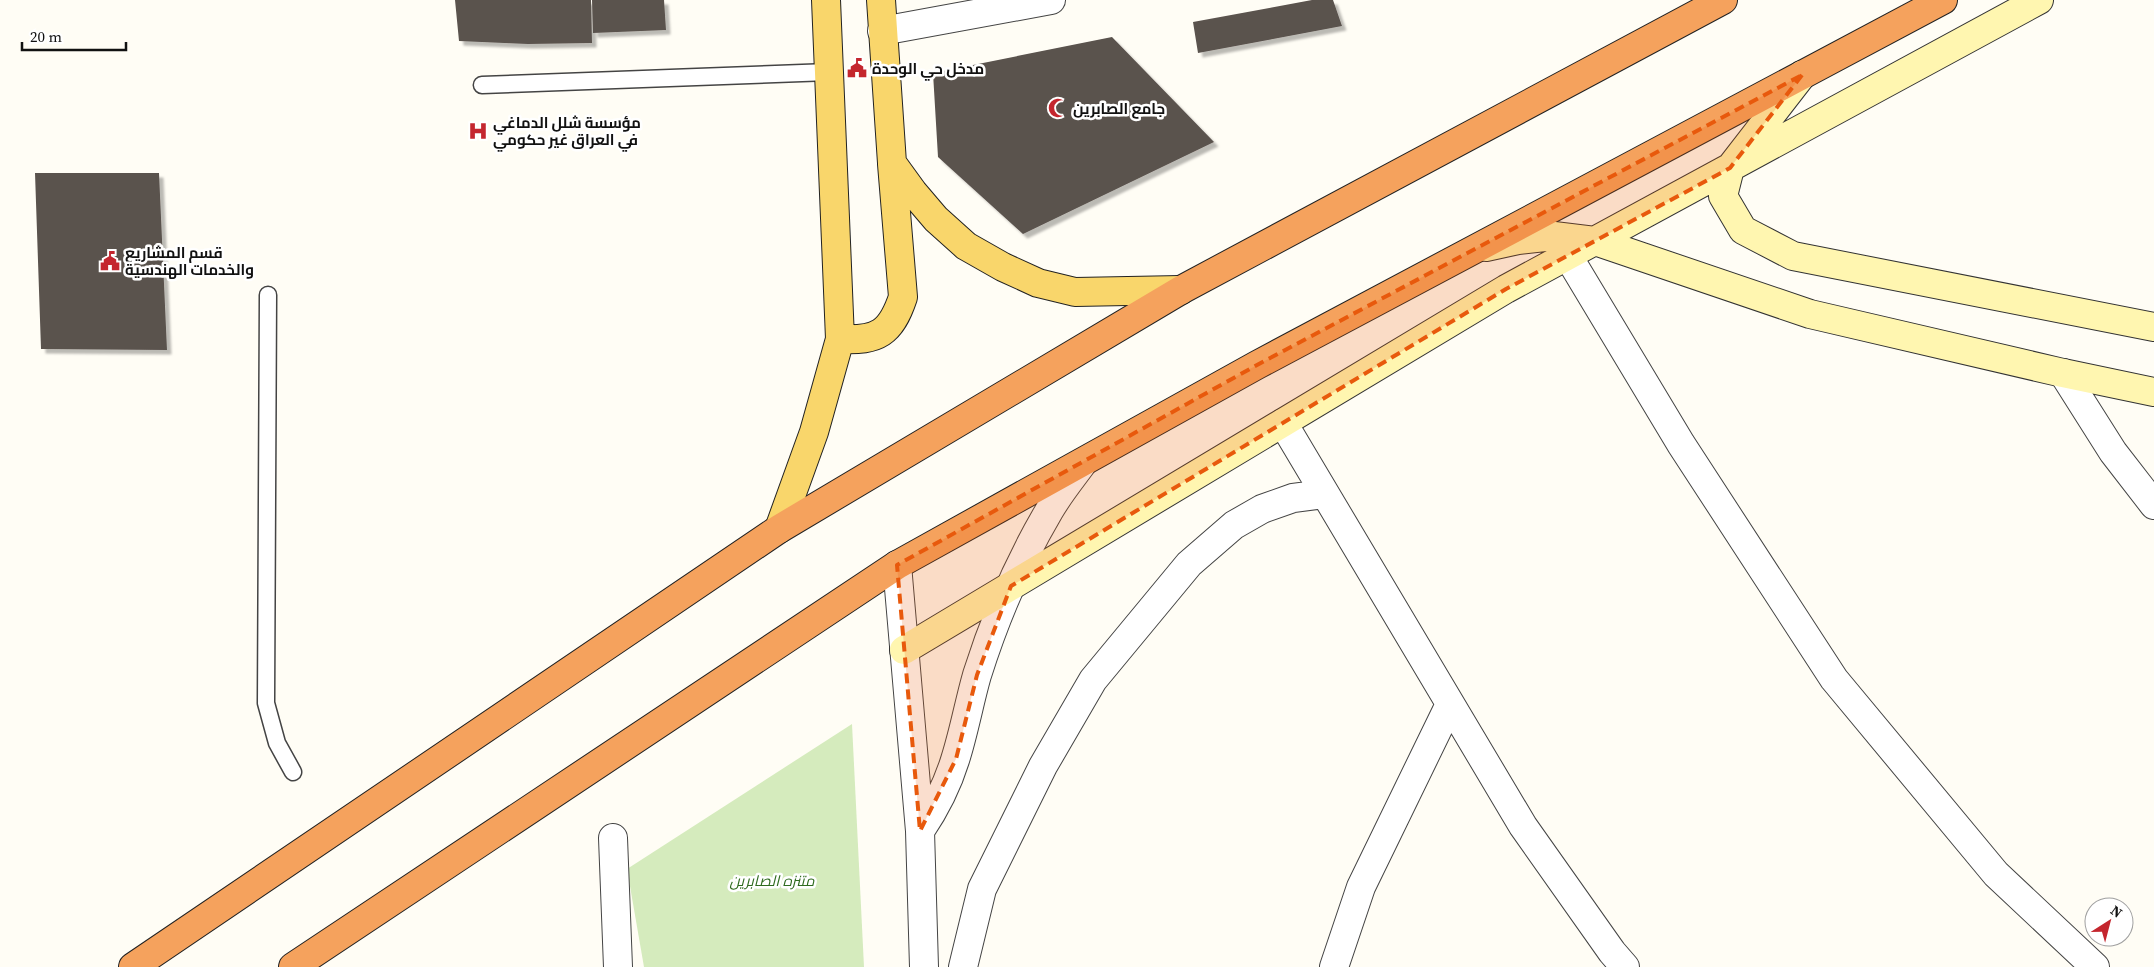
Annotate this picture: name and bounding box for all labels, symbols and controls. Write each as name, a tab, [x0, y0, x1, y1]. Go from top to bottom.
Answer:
scale bar	[22, 20, 126, 52]
text: 20 m	[30, 26, 62, 47]
public building icon: مدخل حي الوحدة	[846, 57, 868, 79]
place label: مدخل حي الوحدة	[872, 58, 984, 81]
mosque icon: جامع الصابرين	[1047, 97, 1069, 119]
place label: جامع الصابرين	[1073, 98, 1165, 119]
place label: مؤسسة شلل الدماغي في العراق غير حكومي	[493, 112, 641, 152]
hospital icon: مؤسسة شلل الدماغي في العراق غير حكومي	[467, 120, 489, 142]
place label: قسم المشاريع والخدمات الهندسية	[125, 242, 254, 280]
public building icon: قسم المشاريع والخدمات الهندسية	[99, 250, 121, 272]
park label: متنزه الصابرين	[730, 870, 815, 891]
north arrow	[2084, 897, 2134, 947]
text: N	[2107, 900, 2127, 923]

